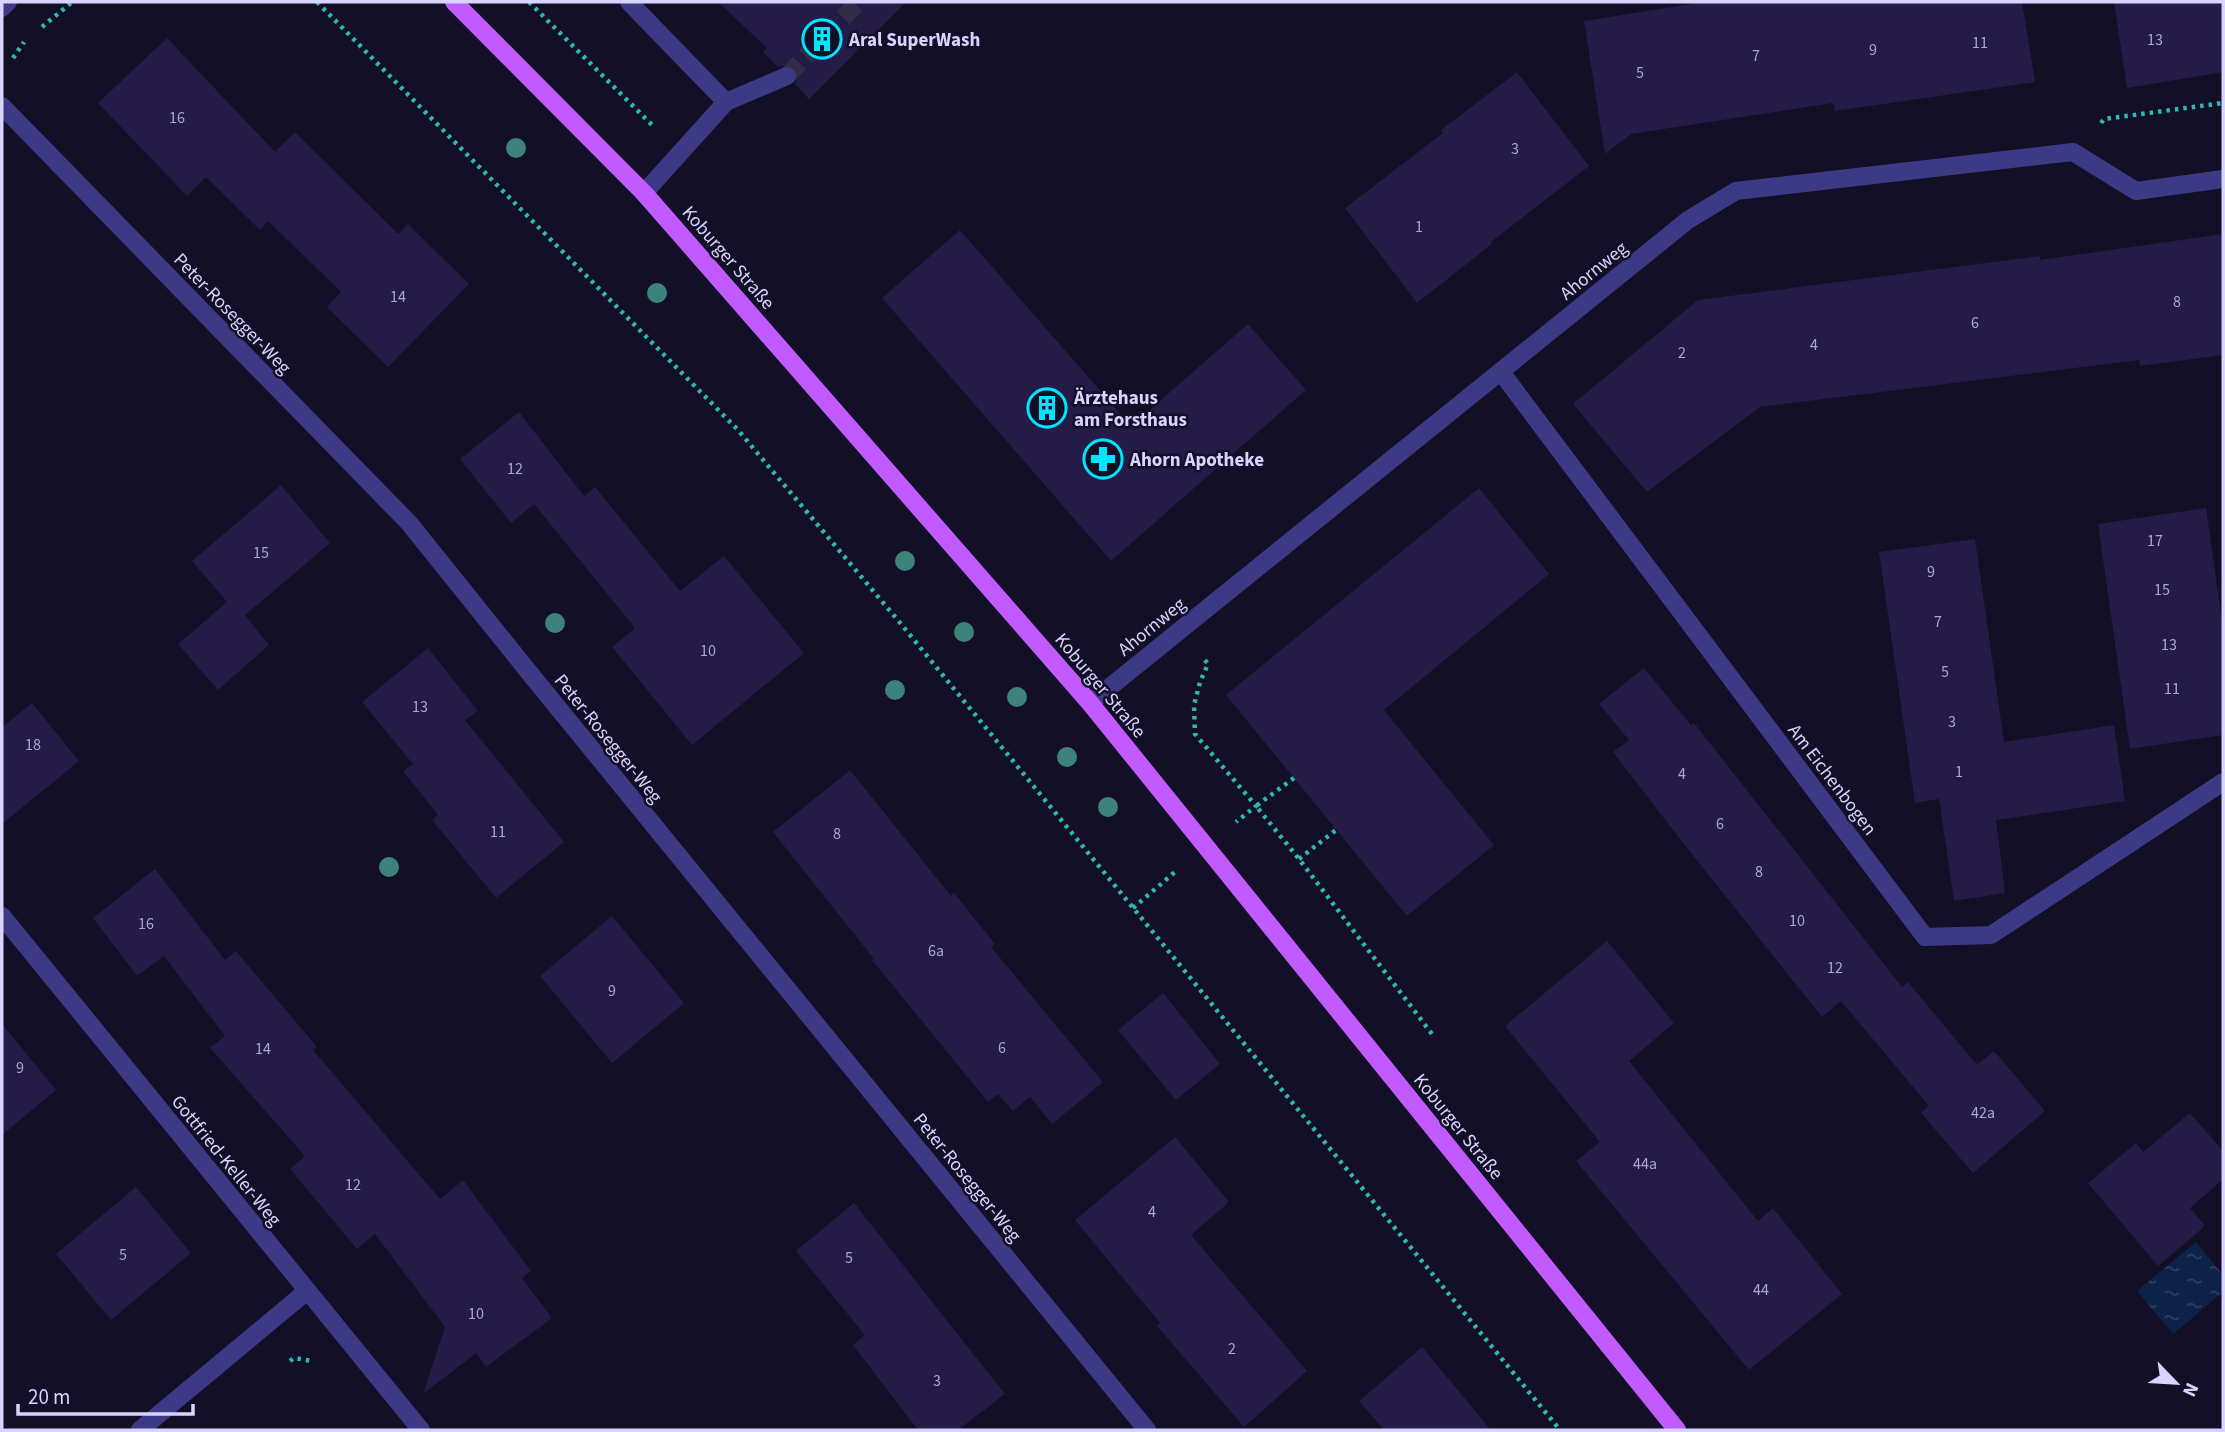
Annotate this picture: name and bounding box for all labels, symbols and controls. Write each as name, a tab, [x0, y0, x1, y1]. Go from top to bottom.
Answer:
building icon: Aral SuperWash	[801, 18, 843, 60]
place label: Aral SuperWash	[848, 27, 980, 54]
house number: 13	[2147, 29, 2163, 51]
house number: 11	[1972, 32, 1988, 54]
house number: 9	[1869, 39, 1877, 61]
house number: 7	[1752, 45, 1760, 67]
house number: 5	[1636, 62, 1644, 84]
house number: 16	[169, 107, 185, 129]
house number: 3	[1511, 138, 1519, 160]
street label: Koburger Straße	[675, 200, 781, 316]
house number: 1	[1415, 216, 1423, 238]
street label: Ahornweg	[1554, 235, 1634, 307]
street label: Peter-Rosegger-Weg	[167, 247, 297, 381]
house number: 14	[390, 286, 406, 308]
house number: 8	[2173, 291, 2181, 313]
house number: 6	[1971, 312, 1979, 334]
house number: 4	[1810, 334, 1818, 356]
house number: 2	[1678, 342, 1686, 364]
place label: Ärztehaus am Forsthaus	[1073, 385, 1187, 434]
building icon: Ärztehaus am Forsthaus	[1026, 387, 1068, 429]
pharmacy icon: Ahorn Apotheke	[1082, 438, 1124, 480]
place label: Ahorn Apotheke	[1129, 447, 1264, 474]
house number: 12	[507, 458, 523, 480]
house number: 17	[2147, 530, 2163, 552]
house number: 15	[253, 542, 269, 564]
house number: 9	[1927, 561, 1935, 583]
house number: 15	[2154, 579, 2170, 601]
street label: Ahornweg	[1112, 591, 1192, 663]
house number: 7	[1934, 611, 1942, 633]
street label: Koburger Straße	[1048, 628, 1152, 744]
house number: 13	[2161, 634, 2177, 656]
house number: 10	[700, 640, 716, 662]
house number: 5	[1941, 661, 1949, 683]
street label: Peter-Rosegger-Weg	[547, 669, 669, 810]
house number: 11	[2164, 678, 2180, 700]
house number: 13	[412, 696, 428, 718]
house number: 3	[1948, 711, 1956, 733]
street label: Am Eichenbogen	[1781, 719, 1883, 841]
house number: 18	[25, 734, 41, 756]
house number: 1	[1955, 761, 1963, 783]
house number: 4	[1678, 763, 1686, 785]
house number: 6	[1716, 813, 1724, 835]
house number: 11	[490, 821, 506, 843]
house number: 8	[833, 823, 841, 845]
house number: 8	[1755, 861, 1763, 883]
house number: 10	[1789, 910, 1805, 932]
house number: 16	[138, 913, 154, 935]
house number: 6a	[928, 940, 944, 962]
house number: 12	[1827, 957, 1843, 979]
house number: 9	[608, 980, 616, 1002]
house number: 6	[998, 1037, 1006, 1059]
house number: 14	[255, 1038, 271, 1060]
house number: 9	[16, 1057, 24, 1079]
street label: Koburger Straße	[1407, 1068, 1509, 1186]
street label: Gottfried-Keller-Weg	[164, 1090, 287, 1233]
house number: 42a	[1971, 1102, 1995, 1124]
street label: Peter-Rosegger-Weg	[906, 1108, 1028, 1249]
house number: 44a	[1633, 1153, 1657, 1175]
house number: 12	[345, 1174, 361, 1196]
house number: 4	[1148, 1201, 1156, 1223]
house number: 5	[119, 1244, 127, 1266]
house number: 5	[845, 1247, 853, 1269]
house number: 44	[1753, 1279, 1769, 1301]
house number: 10	[468, 1303, 484, 1325]
house number: 2	[1228, 1338, 1236, 1360]
north arrow	[2141, 1348, 2211, 1418]
house number: 3	[933, 1370, 941, 1392]
scale bar	[18, 1372, 192, 1416]
text: N	[2175, 1378, 2205, 1401]
text: 20 m	[28, 1382, 70, 1412]

